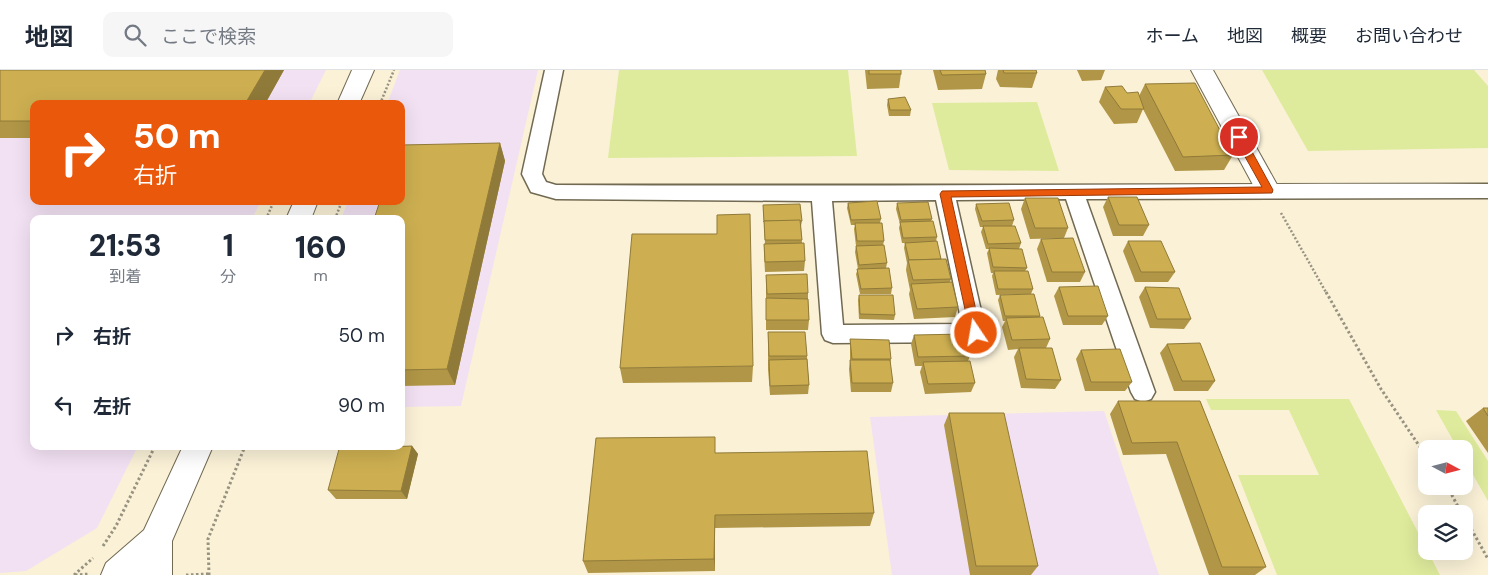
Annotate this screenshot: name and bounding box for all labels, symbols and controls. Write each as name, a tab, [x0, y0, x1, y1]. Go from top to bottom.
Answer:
search box	[103, 12, 453, 57]
text: 地図	[25, 21, 73, 52]
icon: search	[121, 21, 149, 49]
text: ここで検索	[161, 24, 256, 49]
text: ホーム	[1146, 24, 1199, 48]
text: 地図	[1227, 24, 1263, 48]
text: 概要	[1291, 24, 1327, 48]
text: お問い合わせ	[1355, 24, 1463, 48]
text: 50 m	[133, 113, 221, 159]
pin	[1218, 116, 1260, 158]
icon: right	[50, 120, 115, 185]
icon: arrive	[1225, 123, 1253, 151]
text: 右折	[133, 161, 177, 190]
text: 21:53	[89, 226, 162, 265]
text: 1	[223, 226, 234, 265]
text: 160	[295, 228, 346, 267]
text: m	[314, 265, 328, 286]
text: 到着	[109, 266, 141, 287]
text: 分	[220, 266, 236, 287]
position arrow	[949, 306, 1001, 358]
icon: right	[50, 321, 78, 349]
text: 50 m	[338, 323, 385, 348]
text: 右折	[93, 324, 131, 349]
icon: left	[50, 391, 78, 419]
text: 90 m	[338, 393, 385, 418]
text: 左折	[93, 394, 131, 419]
north arrow	[1418, 440, 1472, 495]
map controls	[1418, 440, 1473, 560]
button: layers	[1418, 505, 1473, 560]

